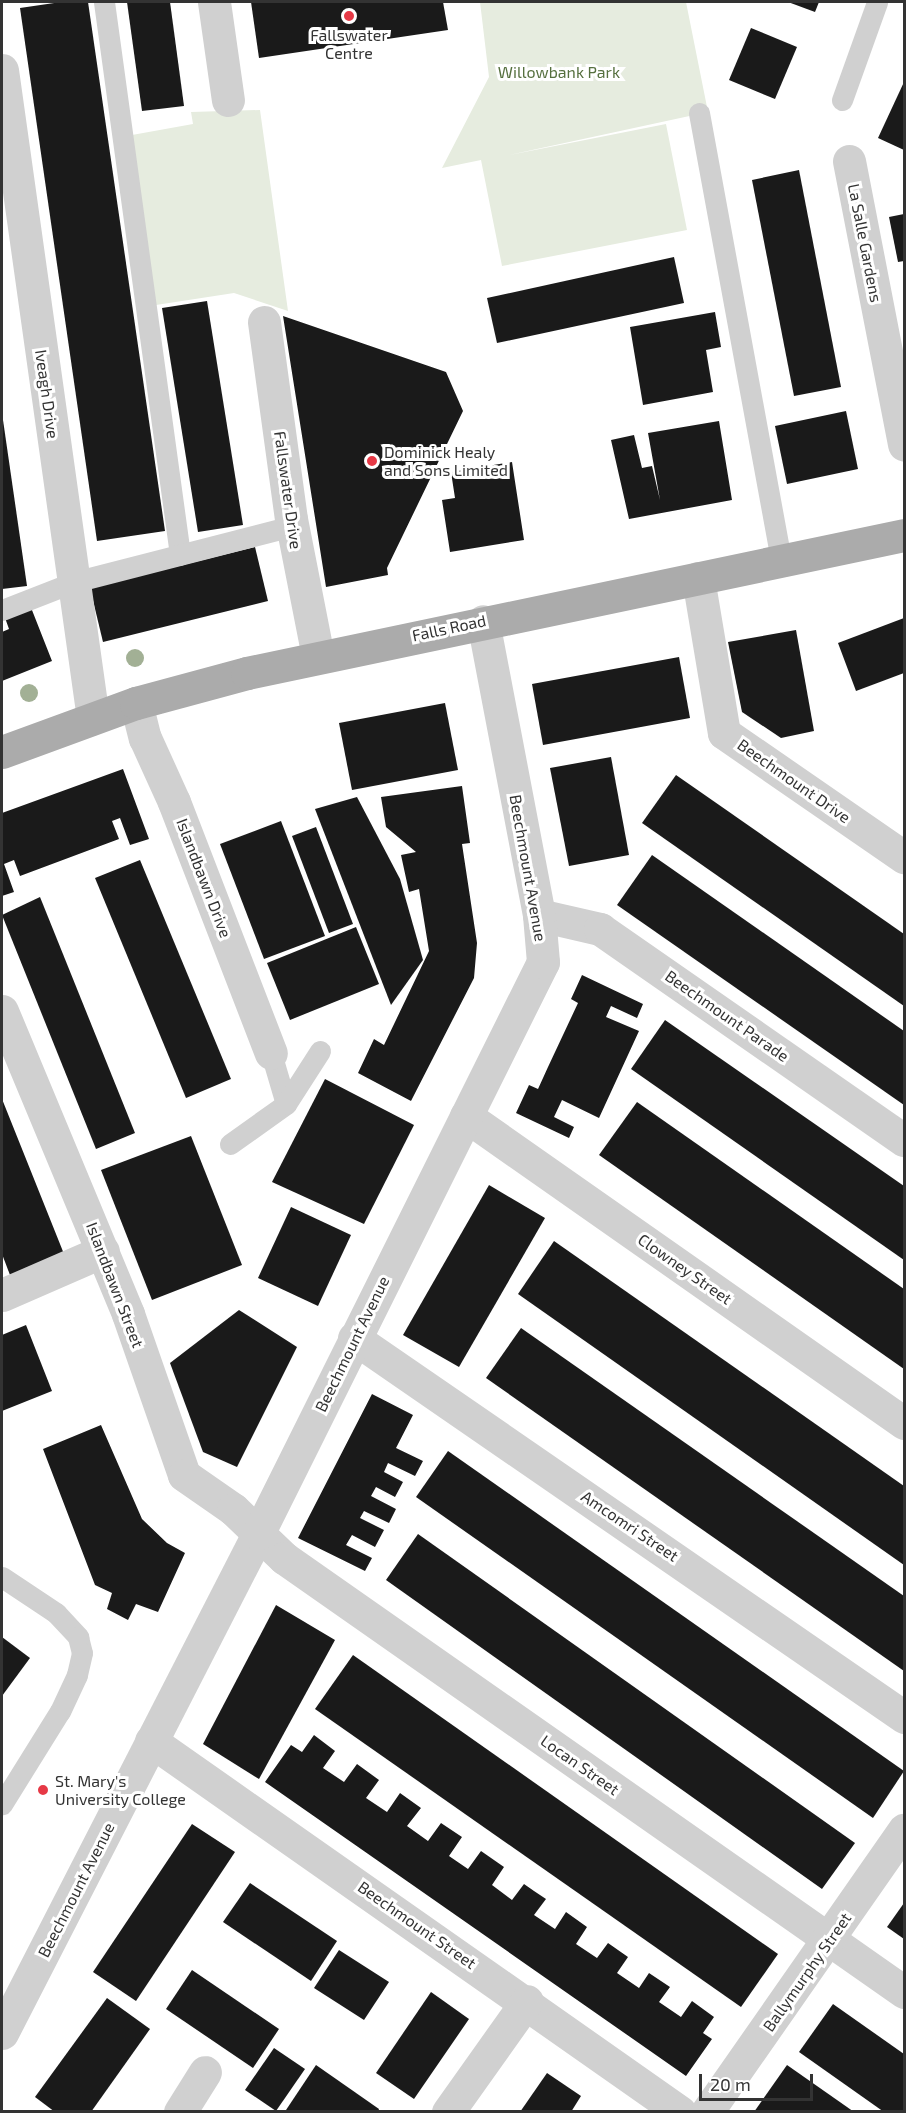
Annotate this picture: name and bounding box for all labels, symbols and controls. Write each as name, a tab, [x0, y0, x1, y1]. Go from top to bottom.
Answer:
marker: Fallswater Centre	[342, 9, 356, 23]
place label: Fallswater Centre	[310, 25, 388, 63]
park label: Willowbank Park	[498, 62, 620, 82]
street label: La Salle Gardens	[844, 182, 886, 304]
street label: Iveagh Drive	[31, 348, 63, 440]
street label: Fallswater Drive	[270, 430, 306, 550]
place label: Dominick Healy and Sons Limited	[384, 442, 508, 480]
marker: Dominick Healy and Sons Limited	[365, 454, 379, 468]
street label: Falls Road	[410, 611, 488, 645]
street label: Beechmount Drive	[734, 735, 854, 827]
street label: Beechmount Avenue	[506, 793, 550, 943]
street label: Islandbawn Drive	[172, 816, 236, 940]
street label: Beechmount Parade	[661, 966, 793, 1066]
street label: Islandbawn Street	[82, 1220, 148, 1350]
street label: Clowney Street	[634, 1229, 736, 1309]
street label: Beechmount Avenue	[311, 1273, 393, 1415]
street label: Amcomri Street	[578, 1486, 682, 1566]
street label: Locan Street	[537, 1731, 623, 1799]
place label: St. Mary's University College	[55, 1771, 186, 1809]
marker: St. Mary's University College	[36, 1783, 50, 1797]
street label: Beechmount Avenue	[34, 1819, 118, 1961]
street label: Beechmount Street	[354, 1877, 480, 1973]
street label: Ballymurphy Street	[759, 1909, 855, 2035]
scale bar	[702, 2062, 816, 2100]
text: 20 m	[710, 2073, 751, 2095]

